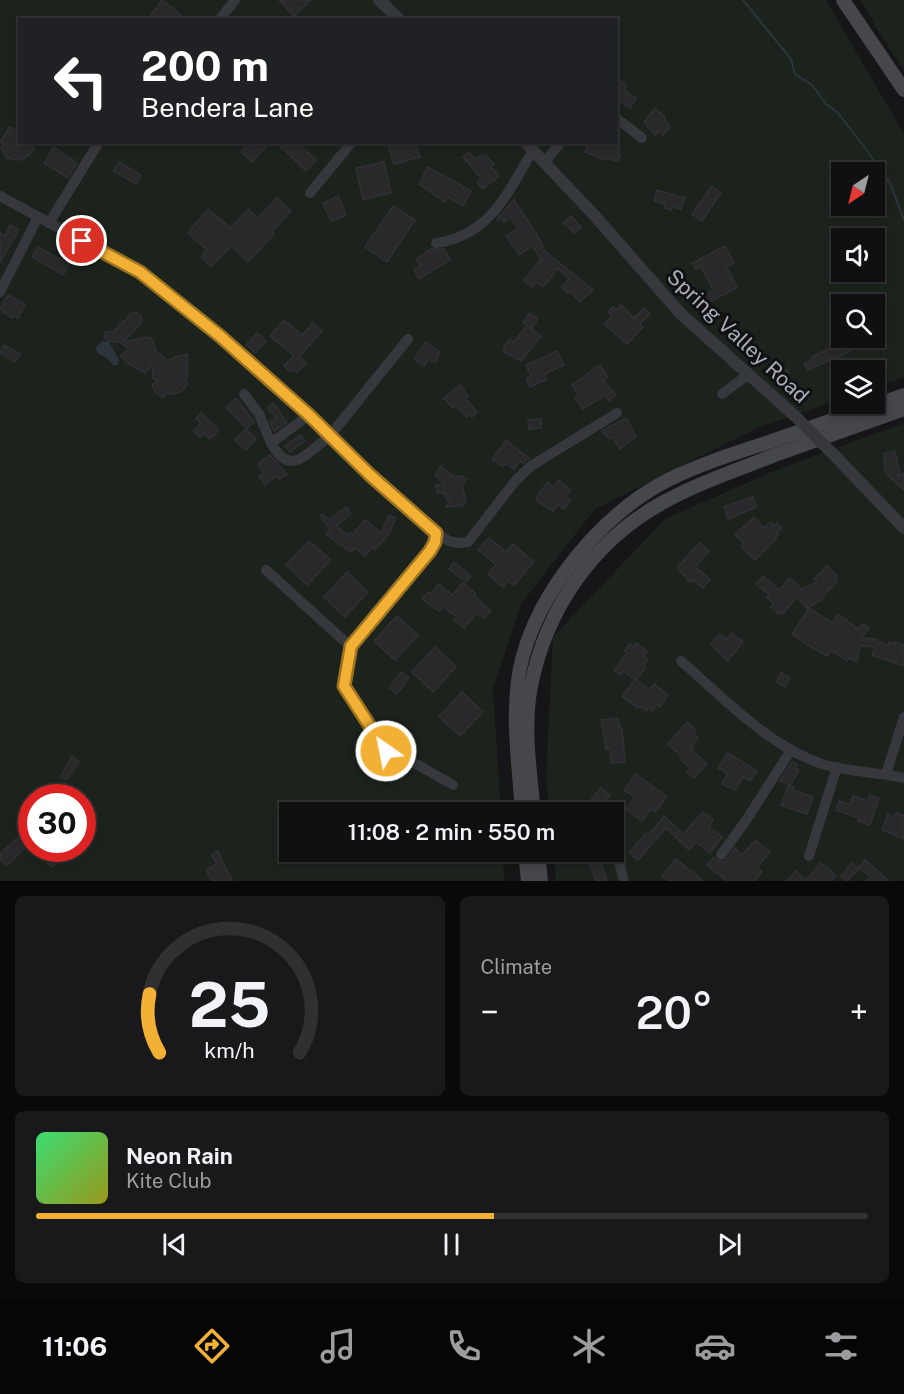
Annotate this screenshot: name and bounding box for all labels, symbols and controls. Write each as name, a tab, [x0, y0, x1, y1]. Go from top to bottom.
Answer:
text: 200 m	[141, 41, 269, 90]
icon: left	[42, 42, 120, 120]
text: Bendera Lane	[141, 91, 314, 123]
north arrow	[831, 162, 885, 216]
map controls	[831, 162, 885, 414]
pin	[56, 215, 107, 266]
icon: arrive	[65, 224, 98, 257]
button: sound	[831, 228, 885, 282]
street label: Spring Valley Road	[662, 264, 814, 408]
button: search	[831, 294, 885, 348]
button: layers	[831, 360, 885, 414]
position arrow	[354, 719, 418, 783]
speed limit sign: 30	[18, 784, 96, 862]
text: 11:08 · 2 min · 550 m	[348, 819, 555, 845]
text: Climate	[481, 955, 552, 979]
text: 25	[189, 968, 271, 1041]
text: 20°	[636, 986, 713, 1039]
text: −	[481, 993, 499, 1031]
text: +	[850, 993, 868, 1031]
text: km/h	[205, 1038, 255, 1063]
text: Neon Rain	[126, 1143, 233, 1169]
text: Kite Club	[126, 1169, 211, 1193]
icon: previous	[158, 1228, 191, 1261]
icon: pause	[435, 1228, 468, 1261]
icon: next	[713, 1228, 746, 1261]
icon: directions	[191, 1325, 233, 1367]
icon: music	[317, 1325, 359, 1367]
icon: phone	[443, 1325, 485, 1367]
icon: climate	[568, 1325, 610, 1367]
icon: car	[694, 1325, 736, 1367]
icon: filters	[820, 1325, 862, 1367]
text: 11:06	[42, 1330, 107, 1362]

